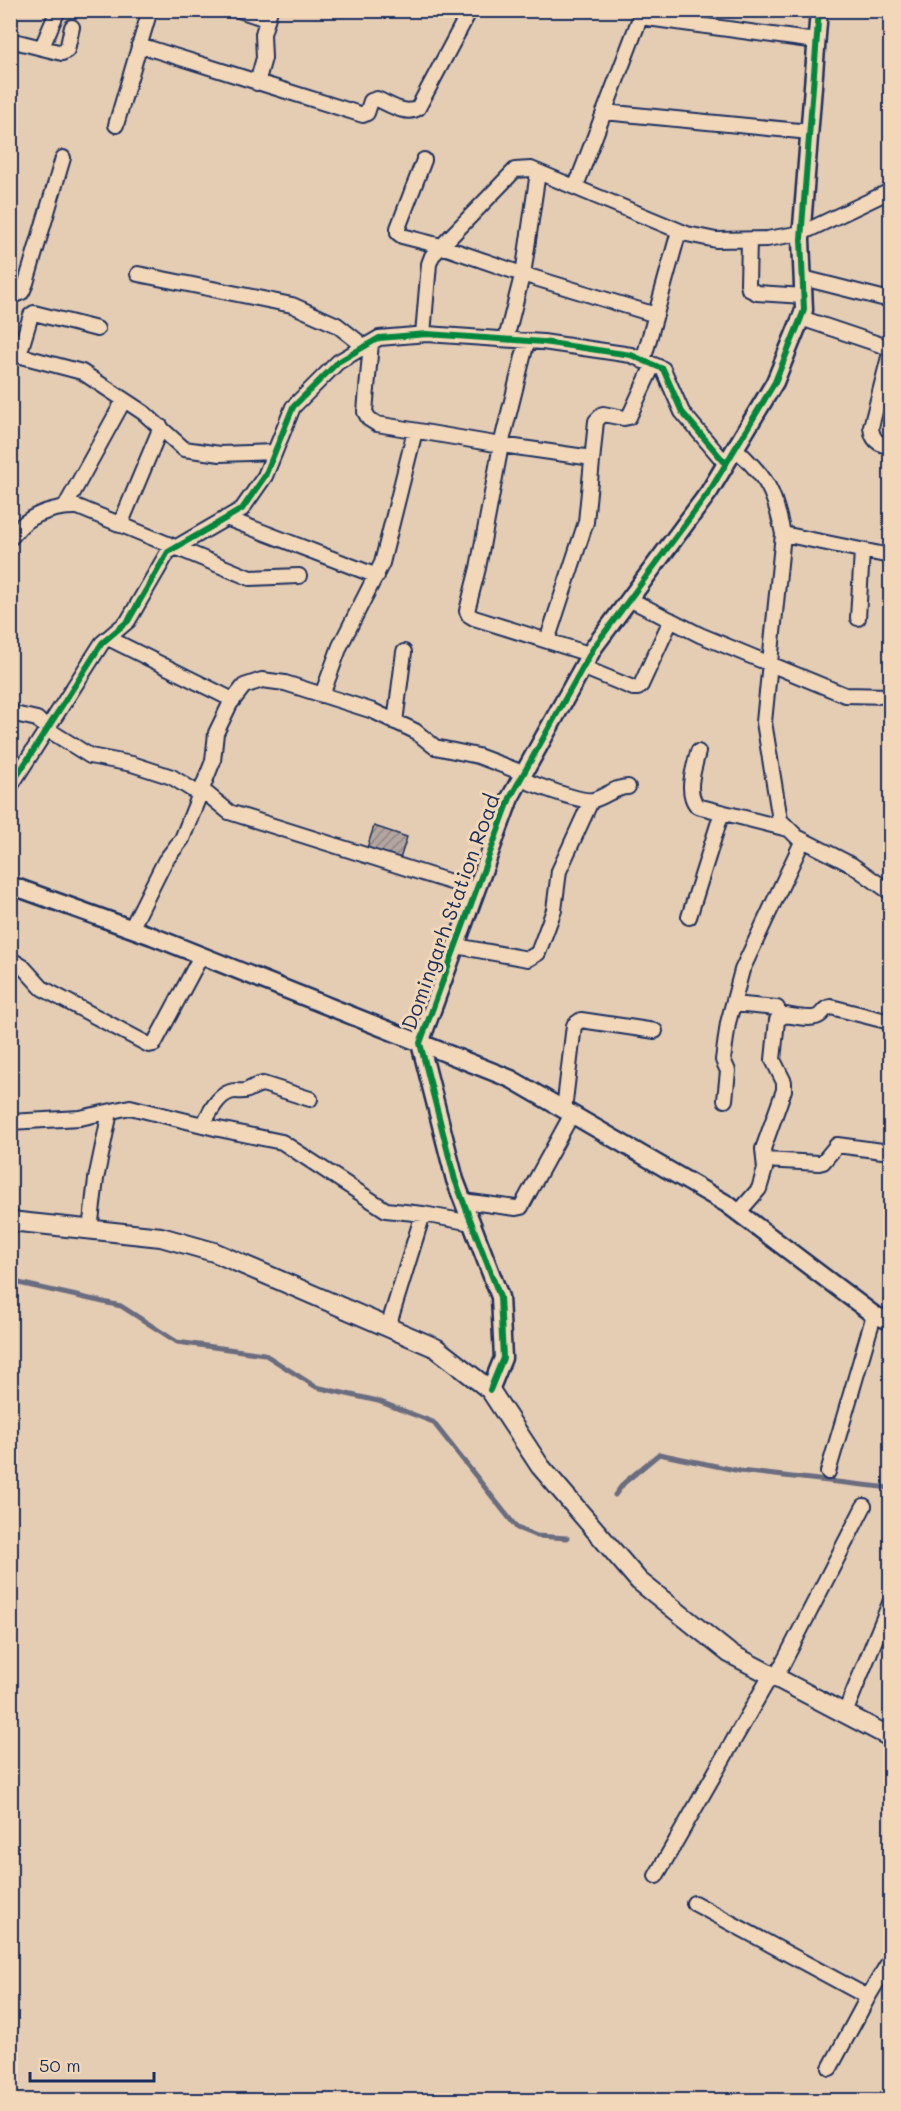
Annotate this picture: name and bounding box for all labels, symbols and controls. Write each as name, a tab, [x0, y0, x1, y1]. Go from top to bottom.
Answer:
street label: Domingarh Station Road	[394, 790, 505, 1033]
scale bar	[30, 2045, 154, 2083]
text: 50 m	[39, 2053, 81, 2077]

